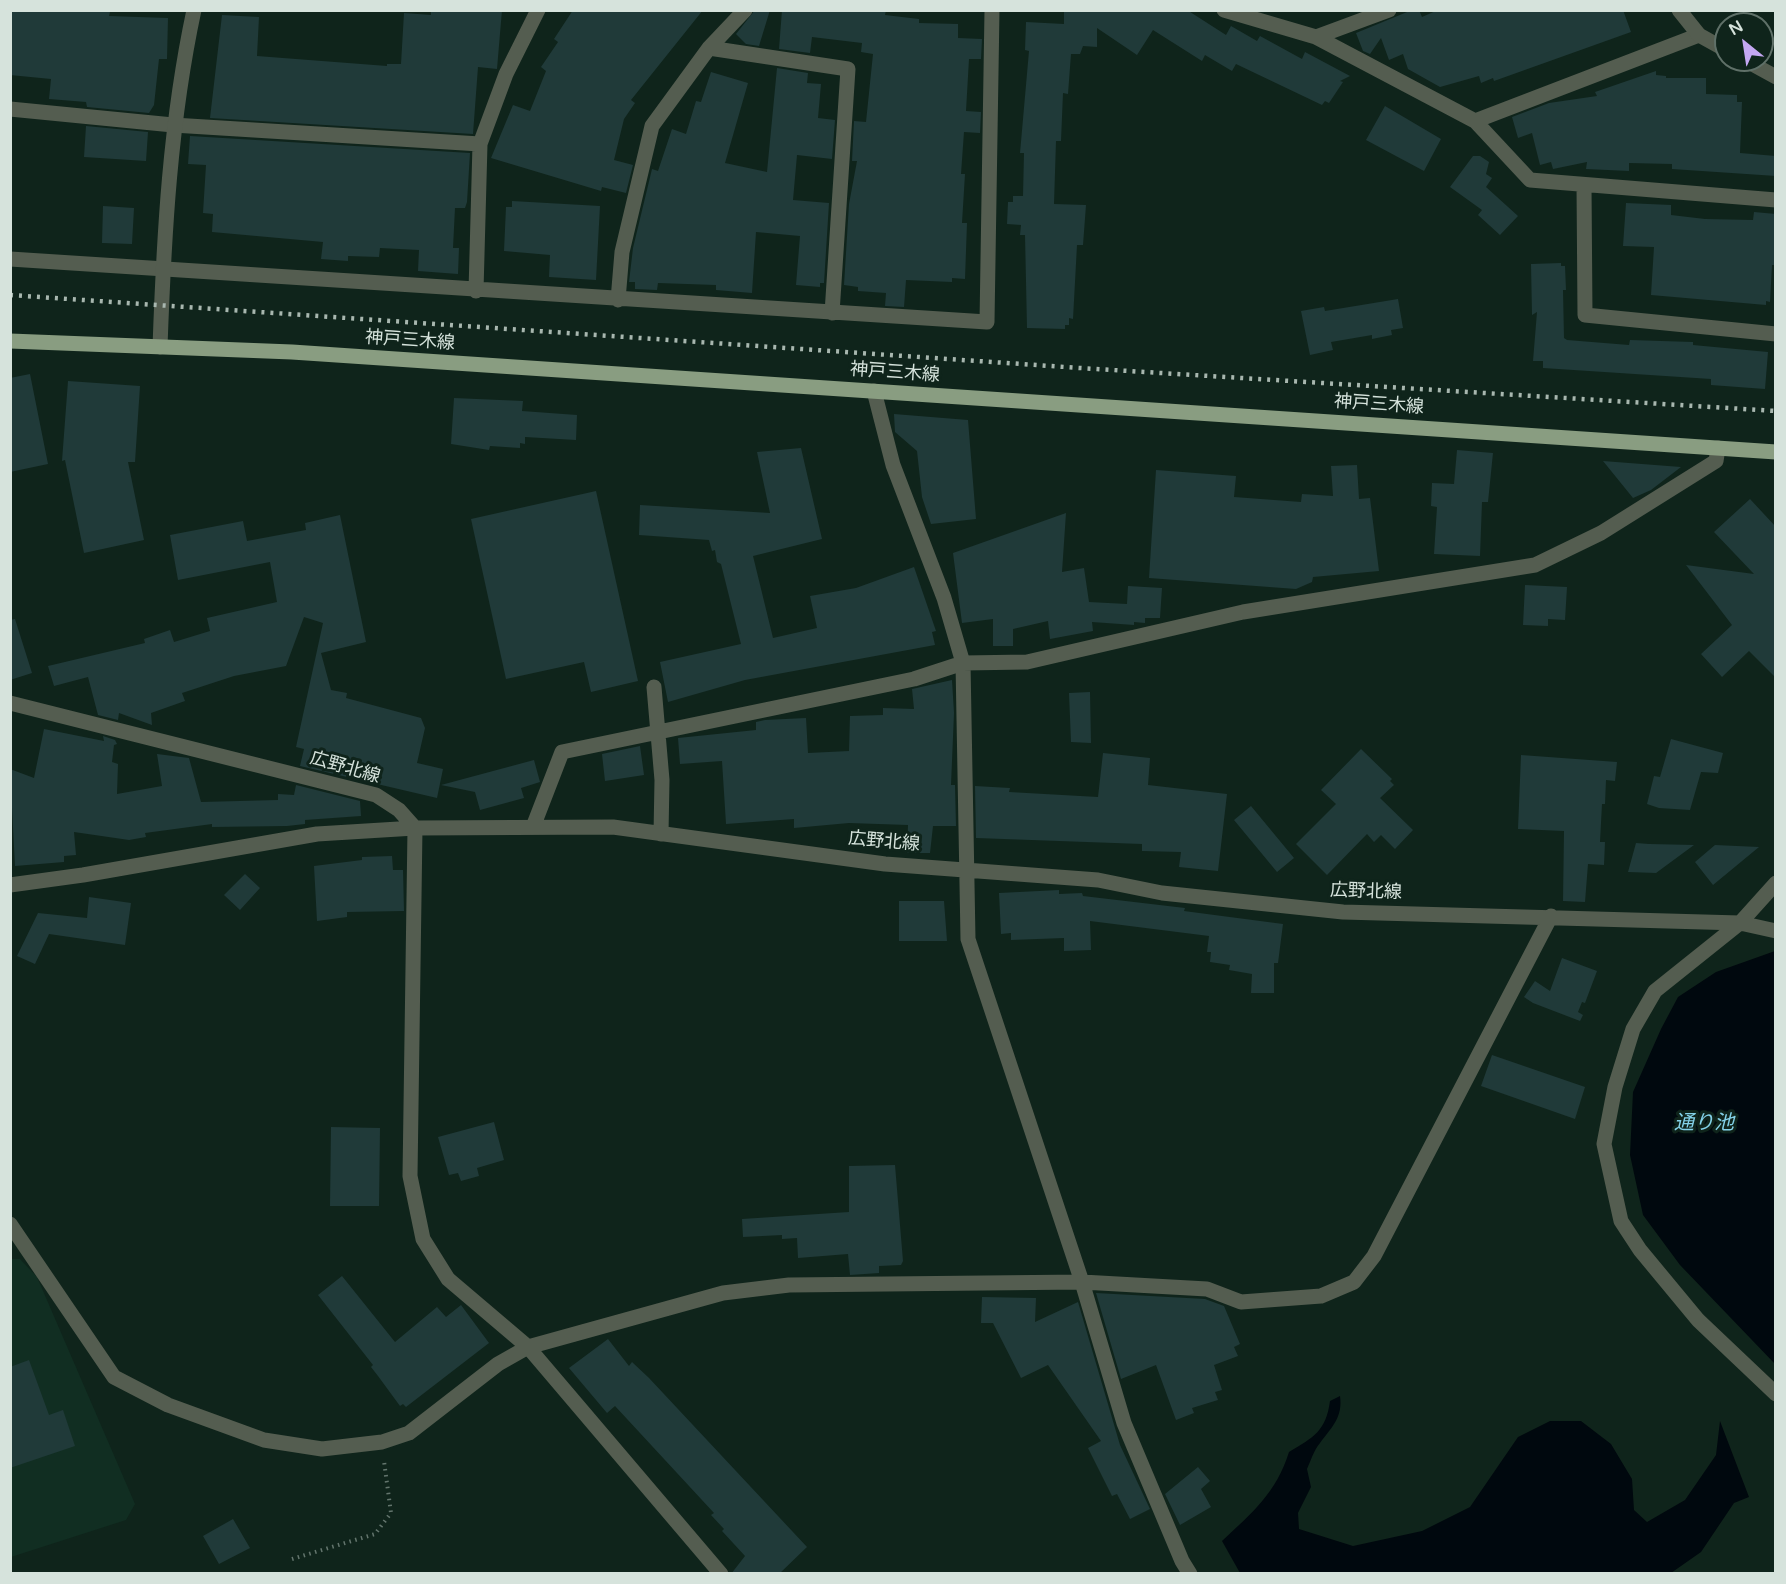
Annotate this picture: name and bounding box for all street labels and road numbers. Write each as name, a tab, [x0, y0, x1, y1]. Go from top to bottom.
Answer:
street label: 神戸三木線	[364, 327, 456, 355]
street label: 神戸三木線	[849, 359, 941, 387]
street label: 神戸三木線	[1333, 391, 1425, 419]
street label: 広野北線	[307, 748, 383, 788]
street label: 広野北線	[847, 828, 921, 856]
street label: 広野北線	[1330, 880, 1402, 904]

